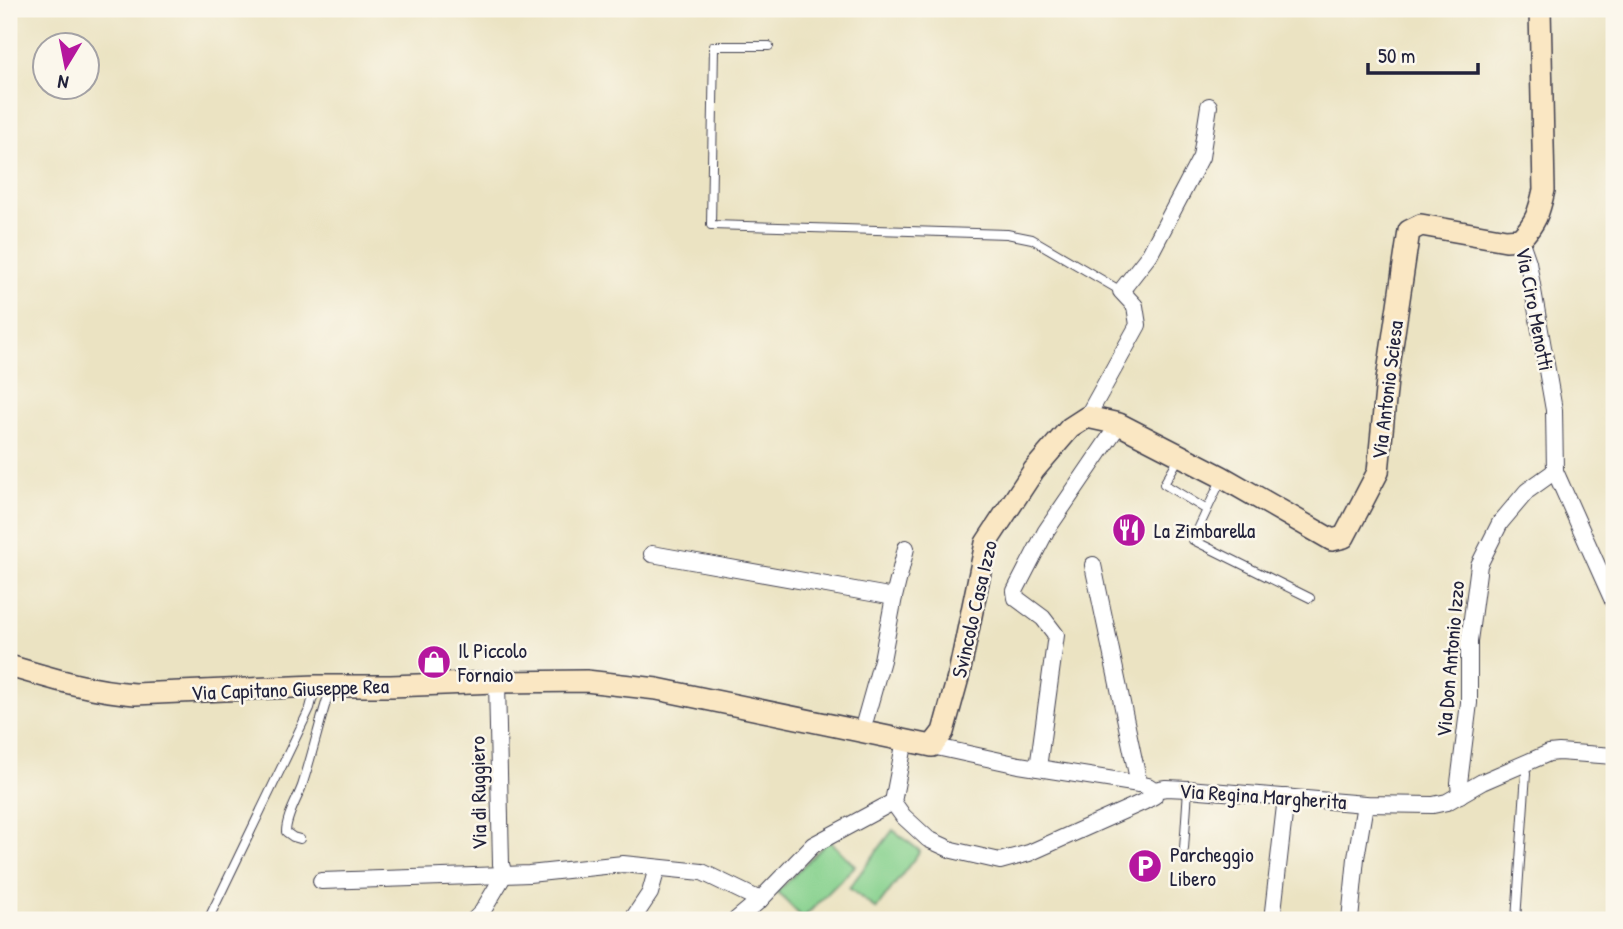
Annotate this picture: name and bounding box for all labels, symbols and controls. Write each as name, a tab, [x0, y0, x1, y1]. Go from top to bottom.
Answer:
north arrow	[32, 32, 102, 102]
scale bar	[1368, 32, 1478, 76]
text: 50 m	[1378, 41, 1415, 70]
text: N	[56, 69, 70, 96]
street label: Via Ciro Menotti	[1509, 245, 1561, 373]
street label: Via Antonio Sciesa	[1364, 319, 1410, 461]
restaurant icon: La Zimbarella	[1110, 511, 1148, 549]
place label: La Zimbarella	[1154, 516, 1255, 545]
street label: Svincolo Casa Izzo	[944, 538, 1004, 680]
street label: Via Don Antonio Izzo	[1429, 580, 1471, 738]
place label: Il Piccolo Fornaio	[457, 636, 527, 689]
shop icon: Il Piccolo Fornaio	[415, 643, 453, 681]
street label: Via Capitano Giuseppe Rea	[190, 671, 390, 707]
street label: Via di Ruggiero	[463, 736, 493, 850]
street label: Via Regina Margherita	[1178, 776, 1348, 816]
place label: Parcheggio Libero	[1170, 840, 1254, 893]
parking icon: Parcheggio Libero	[1126, 847, 1164, 885]

